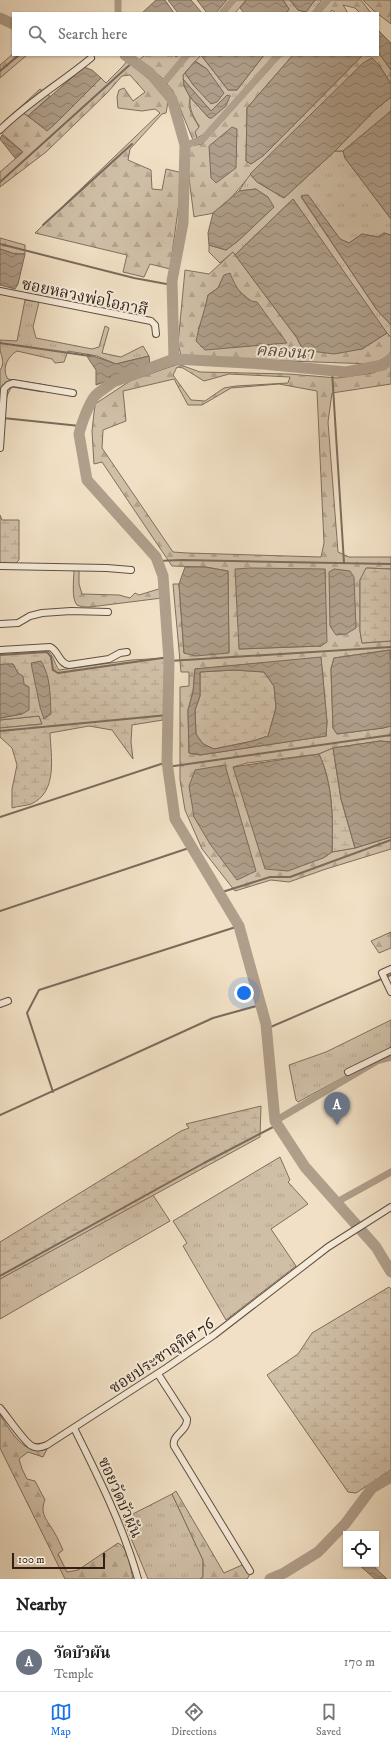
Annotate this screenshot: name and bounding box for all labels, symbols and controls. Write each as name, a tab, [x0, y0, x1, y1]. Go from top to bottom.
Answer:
search box	[12, 12, 379, 56]
icon: search	[26, 23, 48, 45]
text: Search here	[58, 25, 127, 44]
street label: ซอยหลวงพ่อโอภาสี	[20, 273, 150, 320]
water label: คลองนา	[255, 339, 315, 365]
your location	[234, 983, 254, 1003]
pin: A	[324, 1092, 350, 1125]
street label: ซอยประชาอุทิศ 76	[105, 1313, 219, 1399]
street label: ซอยวัดบัวผัน	[93, 1454, 147, 1541]
map controls	[343, 1531, 379, 1567]
button: locate	[343, 1531, 379, 1567]
scale bar	[12, 1551, 105, 1570]
text: 100 m	[18, 1553, 44, 1567]
text: Nearby	[16, 1594, 66, 1616]
text: วัดบัวผัน	[54, 1644, 110, 1663]
text: A	[25, 1654, 33, 1670]
text: 170 m	[344, 1654, 375, 1670]
text: Temple	[54, 1666, 93, 1682]
tab: Map	[50, 1701, 72, 1739]
tab: Directions	[171, 1701, 217, 1739]
tab: Saved	[316, 1701, 341, 1739]

